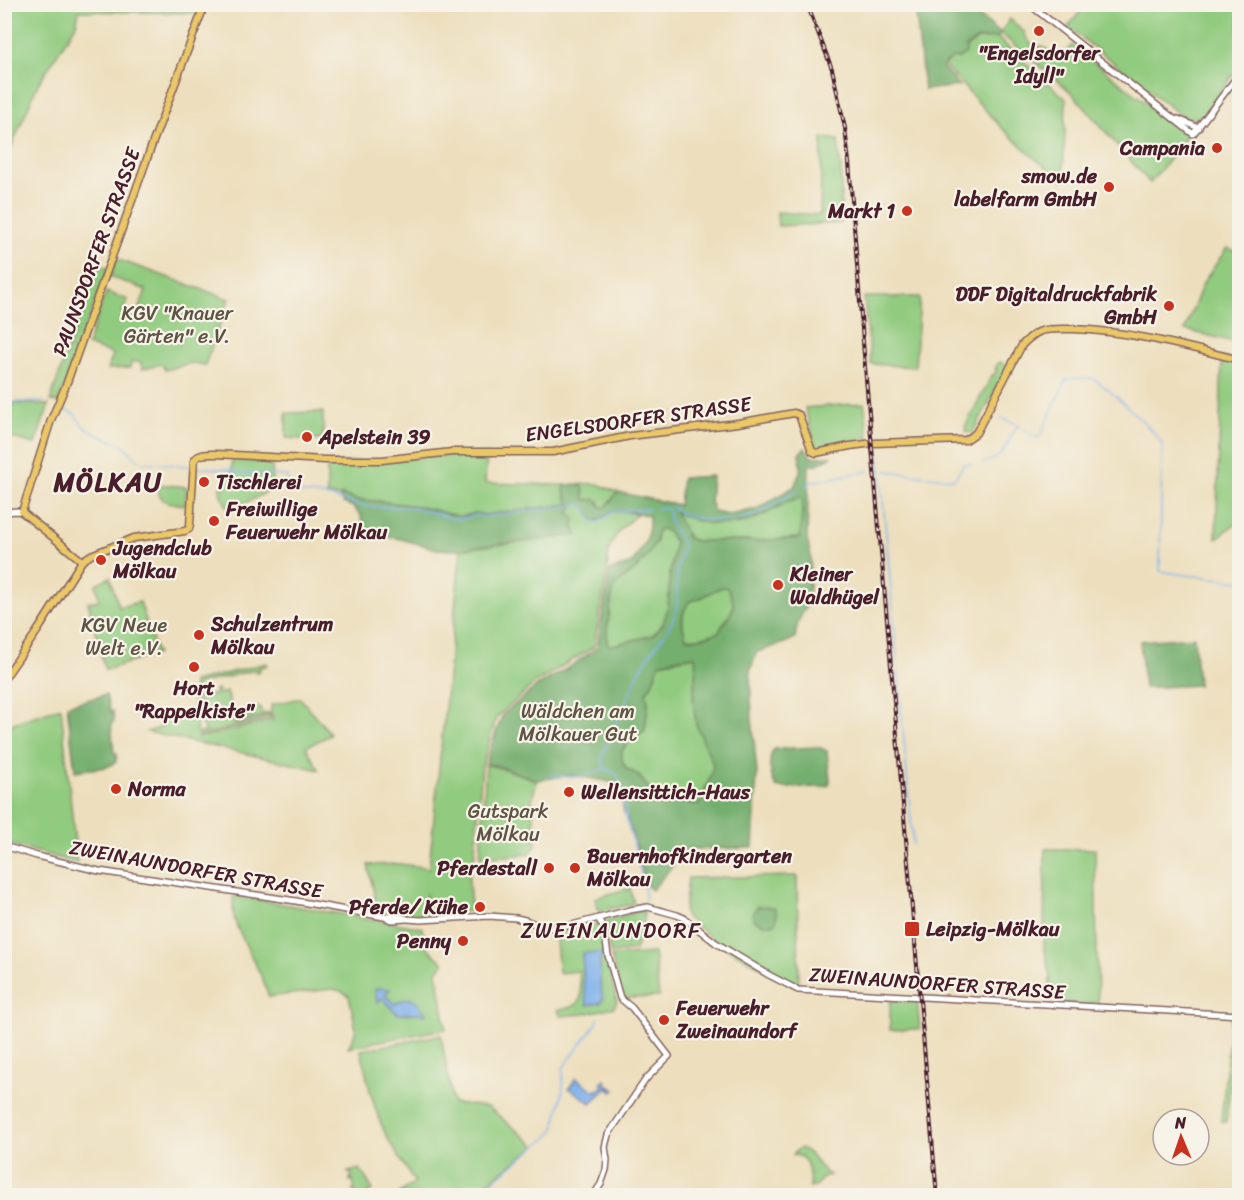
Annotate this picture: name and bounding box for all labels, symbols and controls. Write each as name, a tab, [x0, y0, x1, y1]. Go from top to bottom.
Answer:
marker: "Engelsdorfer Idyll"	[1032, 24, 1046, 38]
place label: "Engelsdorfer Idyll"	[979, 36, 1101, 94]
place label: Campania	[1119, 131, 1205, 166]
street label: PAUNSDORFER STRASSE	[42, 141, 151, 361]
marker: Campania	[1210, 141, 1224, 155]
place label: smow.de labelfarm GmbH	[953, 159, 1098, 217]
marker: smow.de labelfarm GmbH	[1102, 180, 1116, 194]
place label: Markt 1	[827, 194, 895, 229]
marker: Markt 1	[900, 204, 914, 218]
place label: DDF Digitaldruckfabrik GmbH	[956, 277, 1158, 335]
park label: KGV "Knauer Gärten" e.V.	[121, 296, 235, 354]
marker: DDF Digitaldruckfabrik GmbH	[1162, 299, 1176, 313]
street label: ENGELSDORFER STRASSE	[523, 386, 755, 453]
place label: Apelstein 39	[318, 420, 431, 455]
marker: Apelstein 39	[300, 430, 314, 444]
district label: MÖLKAU	[52, 459, 163, 505]
place label: Tischlerei	[216, 465, 303, 500]
marker: Tischlerei	[197, 475, 211, 489]
place label: Freiwillige Feuerwehr Mölkau	[225, 492, 388, 550]
marker: Freiwillige Feuerwehr Mölkau	[207, 514, 221, 528]
place label: Jugendclub Mölkau	[112, 531, 212, 589]
marker: Jugendclub Mölkau	[94, 553, 108, 567]
place label: Kleiner Waldhügel	[789, 557, 880, 615]
marker: Kleiner Waldhügel	[771, 578, 785, 592]
place label: Schulzentrum Mölkau	[210, 607, 333, 665]
park label: KGV Neue Welt e.V.	[81, 608, 167, 666]
marker: Schulzentrum Mölkau	[192, 628, 206, 642]
marker: Hort "Rappelkiste"	[187, 660, 201, 674]
place label: Hort "Rappelkiste"	[134, 671, 255, 729]
park label: Wäldchen am Mölkauer Gut	[519, 694, 638, 752]
place label: Norma	[127, 772, 187, 807]
place label: Wellensittich-Haus	[581, 775, 751, 810]
marker: Norma	[109, 782, 123, 796]
marker: Wellensittich-Haus	[562, 785, 576, 799]
park label: Gutspark Mölkau	[468, 794, 549, 852]
street label: ZWEINAUNDORFER STRASSE	[67, 830, 327, 909]
place label: Bauernhofkindergarten Mölkau	[586, 839, 792, 897]
place label: Pferdestall	[437, 851, 538, 886]
marker: Pferdestall	[542, 861, 556, 875]
marker: Bauernhofkindergarten Mölkau	[568, 861, 582, 875]
place label: Pferde/ Kühe	[349, 890, 469, 925]
marker: Pferde/ Kühe	[473, 900, 487, 914]
district label: ZWEINAUNDORF	[520, 911, 702, 950]
place label: Leipzig-Mölkau	[926, 912, 1060, 947]
marker: Leipzig-Mölkau	[903, 920, 921, 938]
place label: Penny	[397, 924, 452, 959]
marker: Penny	[456, 934, 470, 948]
street label: ZWEINAUNDORFER STRASSE	[808, 957, 1068, 1010]
place label: Feuerwehr Zweinaundorf	[675, 991, 799, 1049]
marker: Feuerwehr Zweinaundorf	[657, 1013, 671, 1027]
north arrow	[1151, 1107, 1211, 1167]
text: N	[1173, 1108, 1187, 1137]

